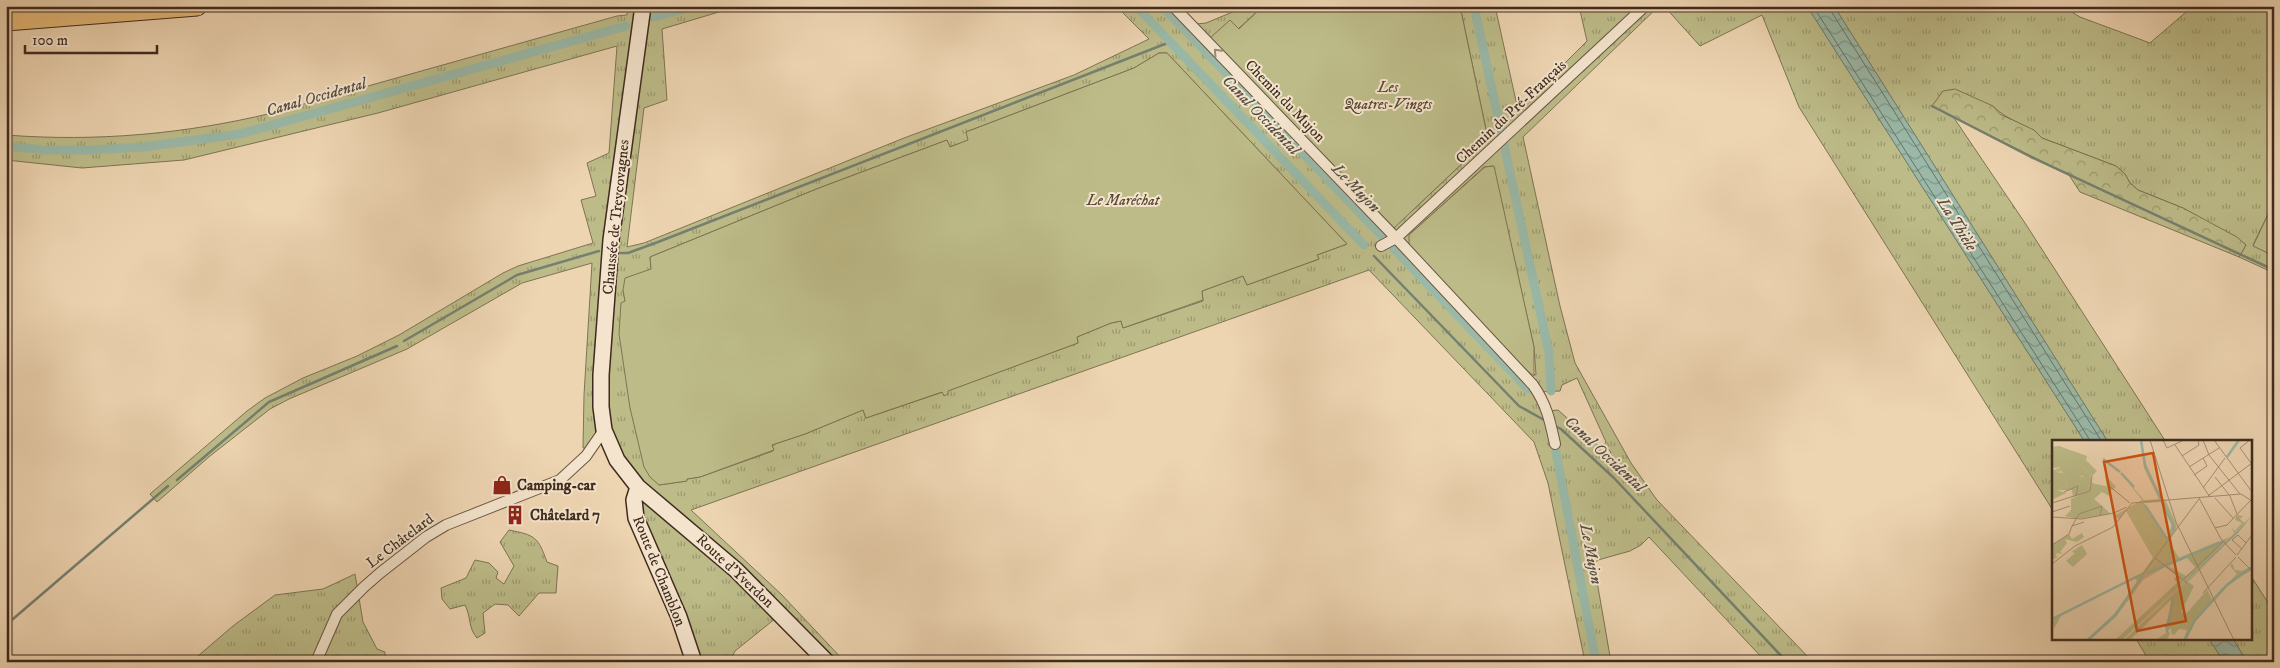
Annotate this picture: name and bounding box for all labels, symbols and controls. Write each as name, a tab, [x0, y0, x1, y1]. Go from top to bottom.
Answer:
scale bar	[25, 22, 158, 54]
text: 100 m	[32, 31, 68, 50]
one-way arrow	[1213, 48, 1222, 57]
street label: Chemin du Mujon	[1241, 56, 1329, 146]
street label: Chemin du Pré-Français	[1452, 56, 1570, 168]
water label: Canal Occidental	[1218, 71, 1305, 160]
water label: Canal Occidental	[264, 73, 370, 121]
park label: Les Quatres-Vingts	[1344, 78, 1433, 114]
street label: Chaussée de Treycovagnes	[598, 139, 634, 295]
water label: Le Mujon	[1327, 158, 1384, 217]
park label: Le Maréchat	[1086, 191, 1161, 210]
water label: La Thièle	[1932, 193, 1982, 255]
water label: Canal Occidental	[1560, 411, 1651, 498]
inset map	[2052, 440, 2252, 640]
shop icon: Camping-car	[491, 474, 513, 496]
place label: Camping-car	[517, 476, 596, 495]
building icon: Châtelard 7	[504, 504, 526, 526]
place label: Châtelard 7	[530, 506, 600, 525]
street label: Le Châtelard	[363, 509, 438, 572]
street label: Route de Chamblon	[628, 513, 690, 629]
water label: Le Mujon	[1575, 521, 1607, 586]
street label: Route d'Yverdon	[692, 530, 778, 612]

